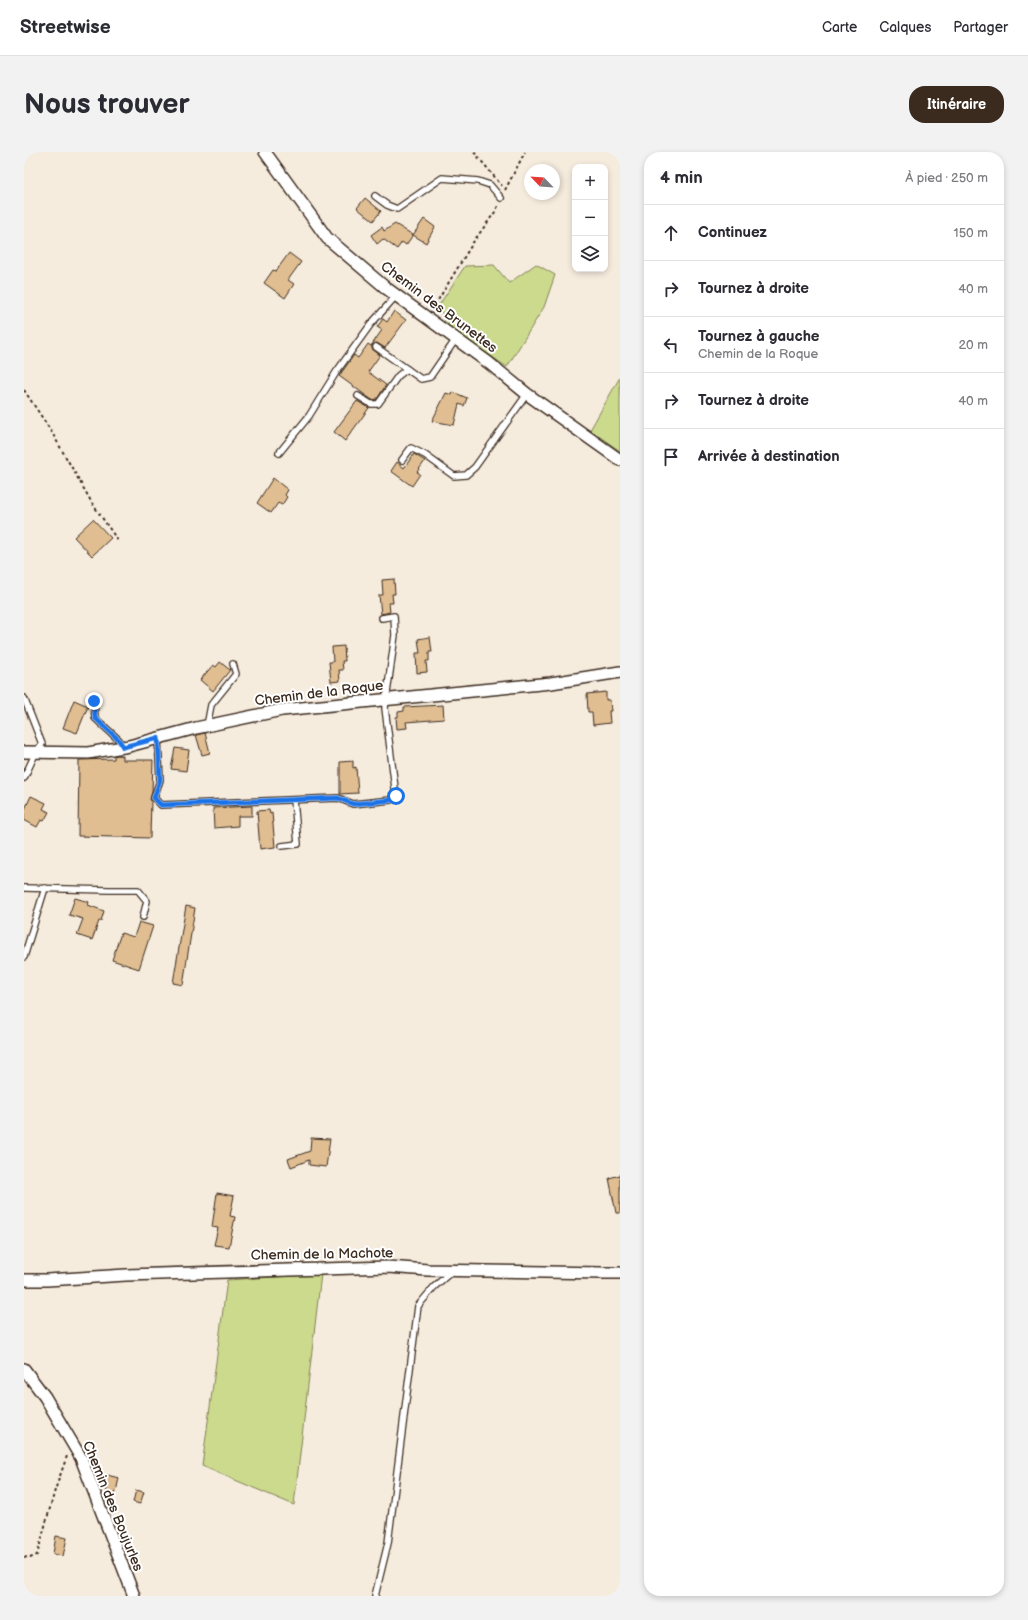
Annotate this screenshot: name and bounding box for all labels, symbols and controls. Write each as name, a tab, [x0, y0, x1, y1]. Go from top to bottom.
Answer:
text: Streetwise	[20, 16, 111, 39]
text: Carte	[822, 19, 857, 36]
text: Calques	[879, 19, 931, 36]
text: Partager	[953, 19, 1008, 36]
button: Itinéraire	[909, 86, 1004, 123]
text: Nous trouver	[24, 88, 190, 121]
north arrow	[524, 164, 560, 200]
map controls	[572, 164, 608, 272]
button: +	[572, 164, 608, 200]
text: 4 min	[660, 168, 703, 188]
text: À pied · 250 m	[905, 170, 988, 186]
button: −	[572, 200, 608, 236]
icon: ahead	[660, 222, 682, 244]
text: Continuez	[698, 223, 767, 242]
text: 150 m	[954, 225, 988, 241]
button: layers	[572, 236, 608, 272]
street label: Chemin des Brunettes	[377, 258, 501, 356]
icon: right	[660, 278, 682, 300]
text: Tournez à droite	[698, 279, 809, 298]
text: 40 m	[958, 281, 988, 297]
text: Tournez à gauche	[698, 327, 819, 346]
icon: left	[660, 334, 682, 356]
text: 20 m	[958, 337, 988, 353]
text: Chemin de la Roque	[698, 346, 818, 362]
icon: right	[660, 390, 682, 412]
text: Tournez à droite	[698, 391, 809, 410]
text: 40 m	[958, 393, 988, 409]
icon: arrive	[660, 446, 682, 468]
text: Arrivée à destination	[698, 447, 840, 466]
street label: Chemin de la Roque	[254, 677, 384, 709]
route end	[85, 692, 103, 710]
route start	[387, 787, 405, 805]
street label: Chemin de la Machote	[251, 1244, 393, 1264]
street label: Chemin des Boujurles	[79, 1438, 147, 1574]

